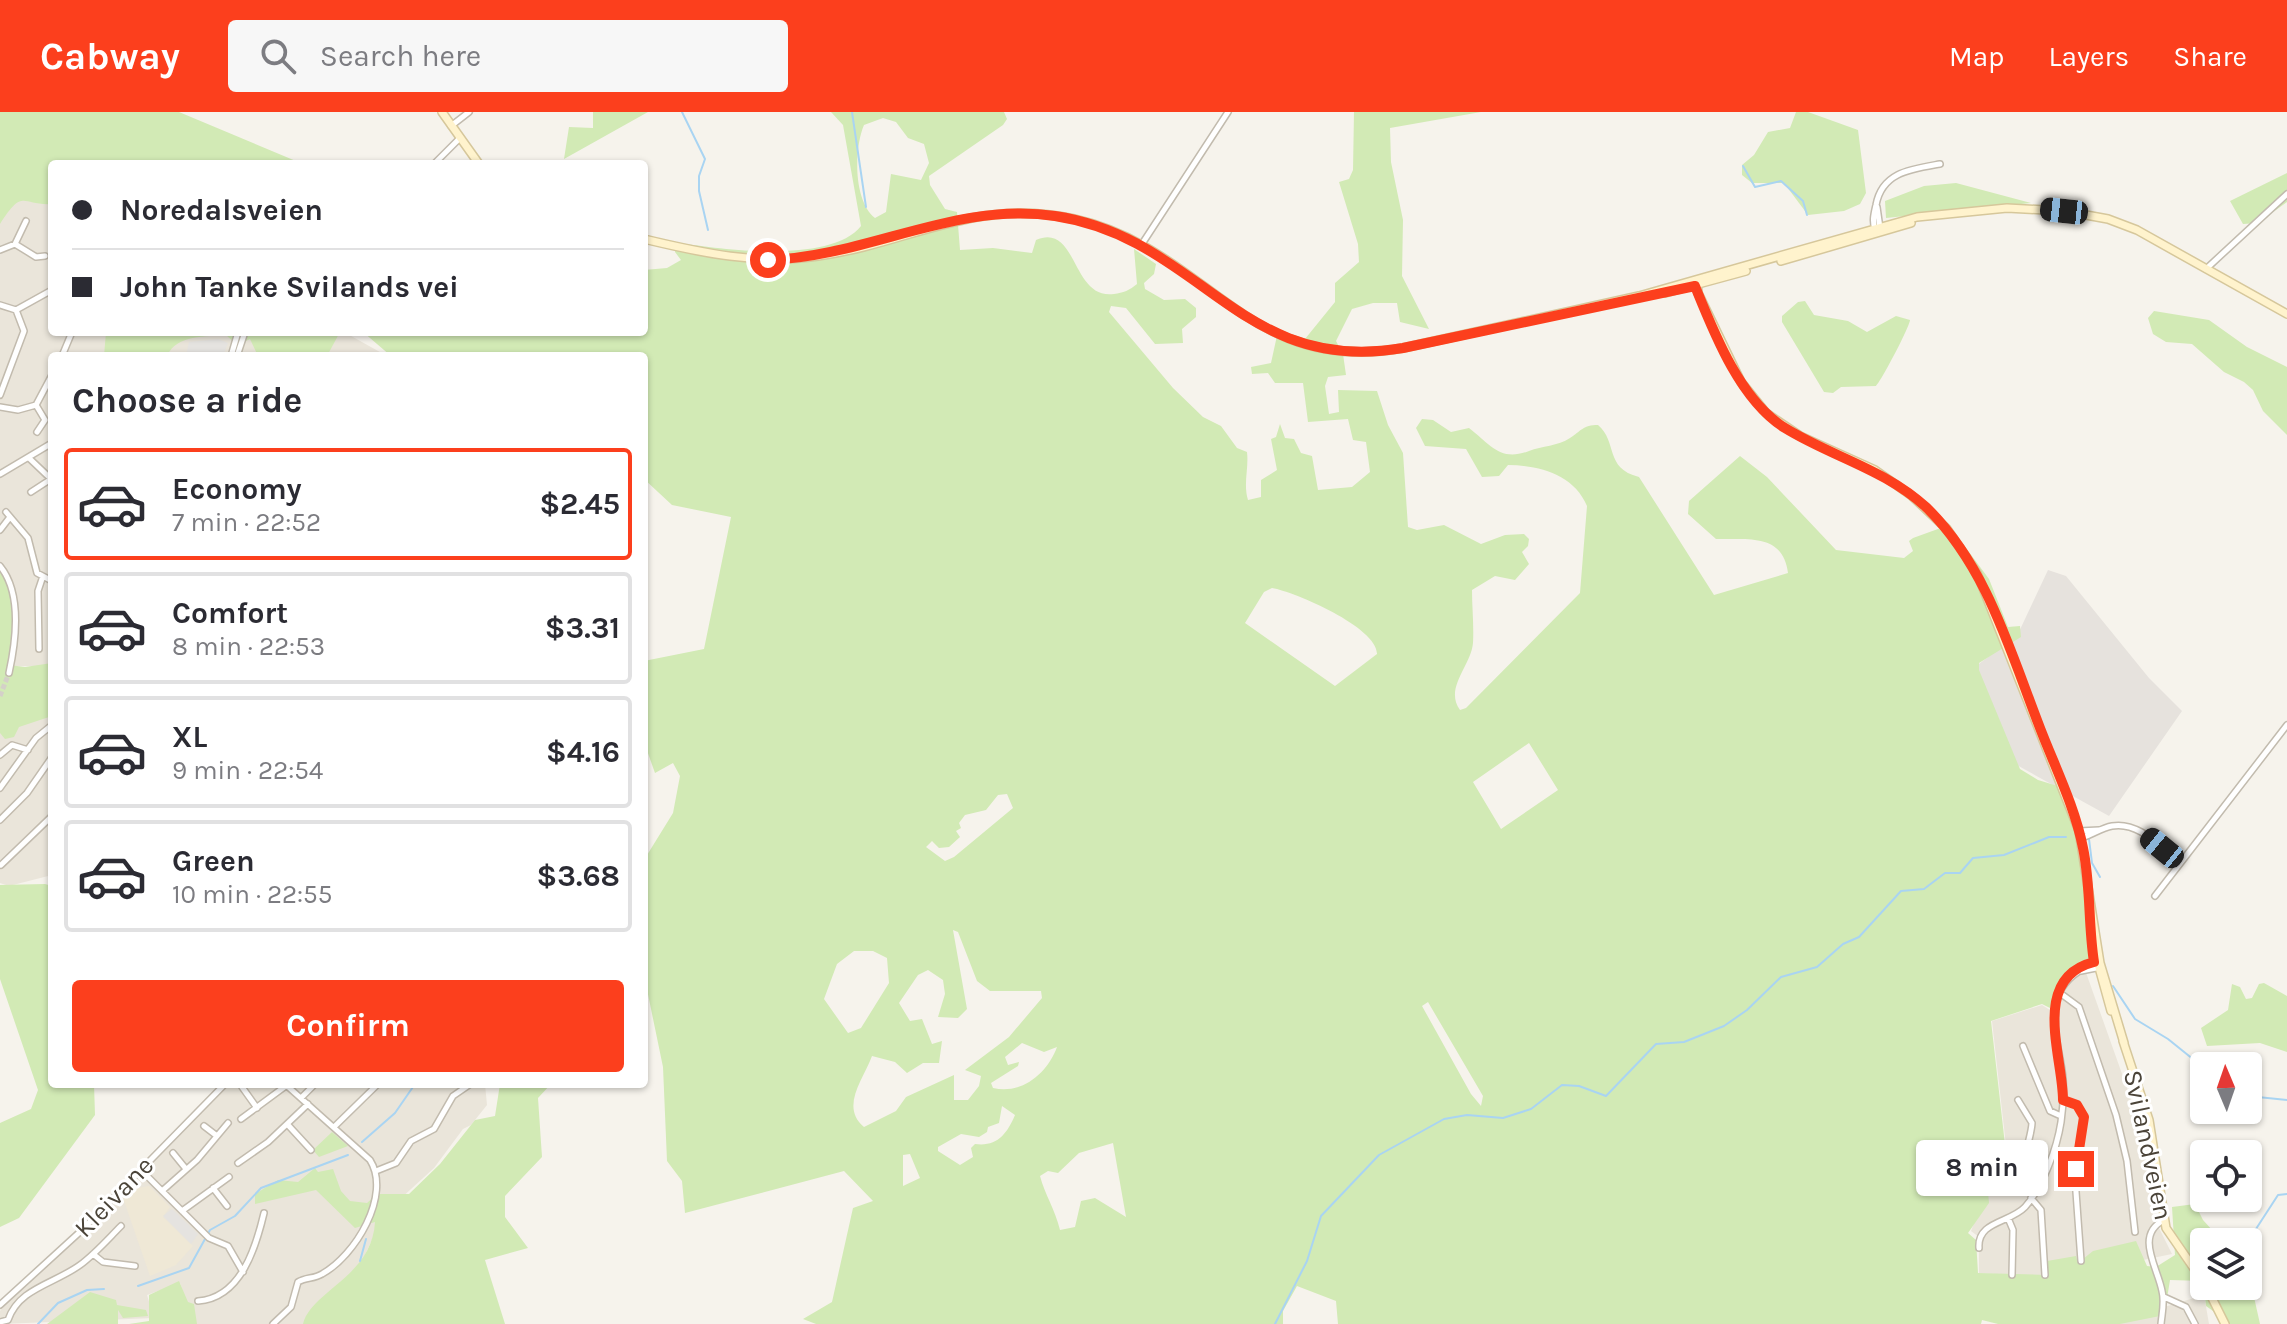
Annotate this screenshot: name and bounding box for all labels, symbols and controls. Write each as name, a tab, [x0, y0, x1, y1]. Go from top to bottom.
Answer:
search box	[228, 20, 788, 92]
text: Cabway	[40, 34, 180, 79]
icon: search	[256, 34, 300, 78]
text: Search here	[320, 38, 481, 74]
text: Map	[1949, 40, 2004, 73]
text: Layers	[2048, 40, 2129, 73]
text: Share	[2173, 40, 2247, 73]
text: Noredalsveien	[120, 192, 323, 228]
car	[2039, 197, 2089, 225]
route start	[750, 242, 786, 278]
text: John Tanke Svilands vei	[120, 269, 459, 305]
text: Choose a ride	[72, 379, 302, 421]
icon: car	[76, 468, 148, 540]
text: Economy	[172, 471, 302, 507]
text: $2.45	[539, 486, 620, 522]
text: 7 min · 22:52	[172, 507, 321, 538]
icon: car	[76, 592, 148, 664]
text: Comfort	[172, 595, 288, 631]
text: $3.31	[545, 610, 620, 646]
text: 8 min · 22:53	[172, 631, 325, 662]
icon: car	[76, 716, 148, 788]
text: XL	[172, 719, 207, 755]
text: $4.16	[546, 734, 620, 770]
text: 9 min · 22:54	[172, 755, 323, 786]
car	[2136, 824, 2188, 872]
icon: car	[76, 840, 148, 912]
text: Green	[172, 843, 255, 879]
text: $3.68	[537, 858, 620, 894]
text: 10 min · 22:55	[172, 879, 332, 910]
button: Confirm	[72, 980, 624, 1072]
north arrow	[2190, 1052, 2262, 1124]
map controls	[2190, 1052, 2262, 1300]
street label: Svilandveien	[2117, 1067, 2179, 1223]
button: locate	[2190, 1140, 2262, 1212]
callout: 8 min	[1916, 1141, 2048, 1197]
street label: Kleivane	[68, 1150, 160, 1244]
route end	[2058, 1151, 2094, 1187]
text: 8 min	[1946, 1152, 2018, 1183]
button: layers	[2190, 1228, 2262, 1300]

